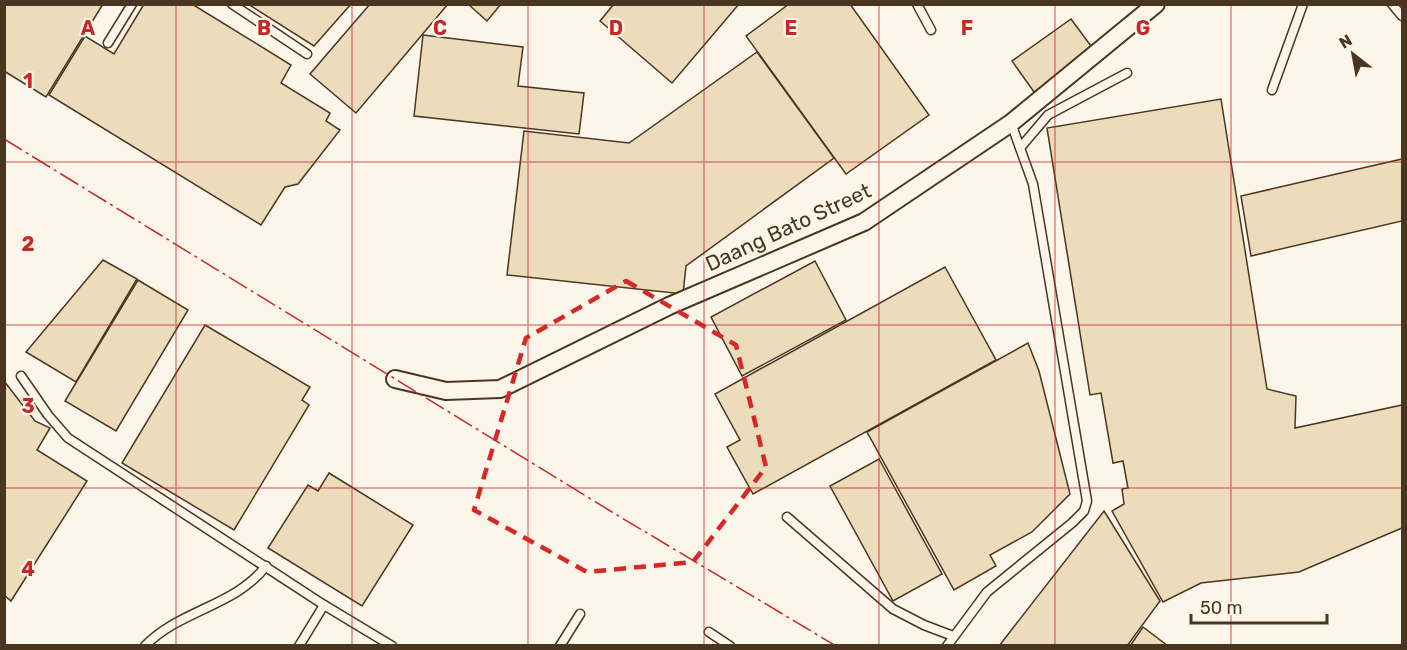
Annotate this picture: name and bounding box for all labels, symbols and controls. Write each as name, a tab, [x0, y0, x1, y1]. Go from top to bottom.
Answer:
text: A	[81, 16, 96, 40]
text: B	[257, 16, 271, 40]
text: C	[433, 16, 447, 40]
text: D	[609, 16, 623, 40]
text: E	[785, 16, 797, 40]
text: F	[961, 16, 973, 40]
text: G	[1136, 16, 1150, 40]
north arrow	[1323, 24, 1383, 84]
text: N	[1336, 30, 1355, 53]
text: 1	[23, 69, 33, 93]
street label: Daang Bato Street	[701, 178, 875, 276]
text: 2	[22, 232, 35, 256]
text: 3	[21, 394, 35, 418]
text: 4	[21, 557, 35, 581]
scale bar	[1191, 587, 1328, 625]
text: 50 m	[1200, 597, 1243, 619]

